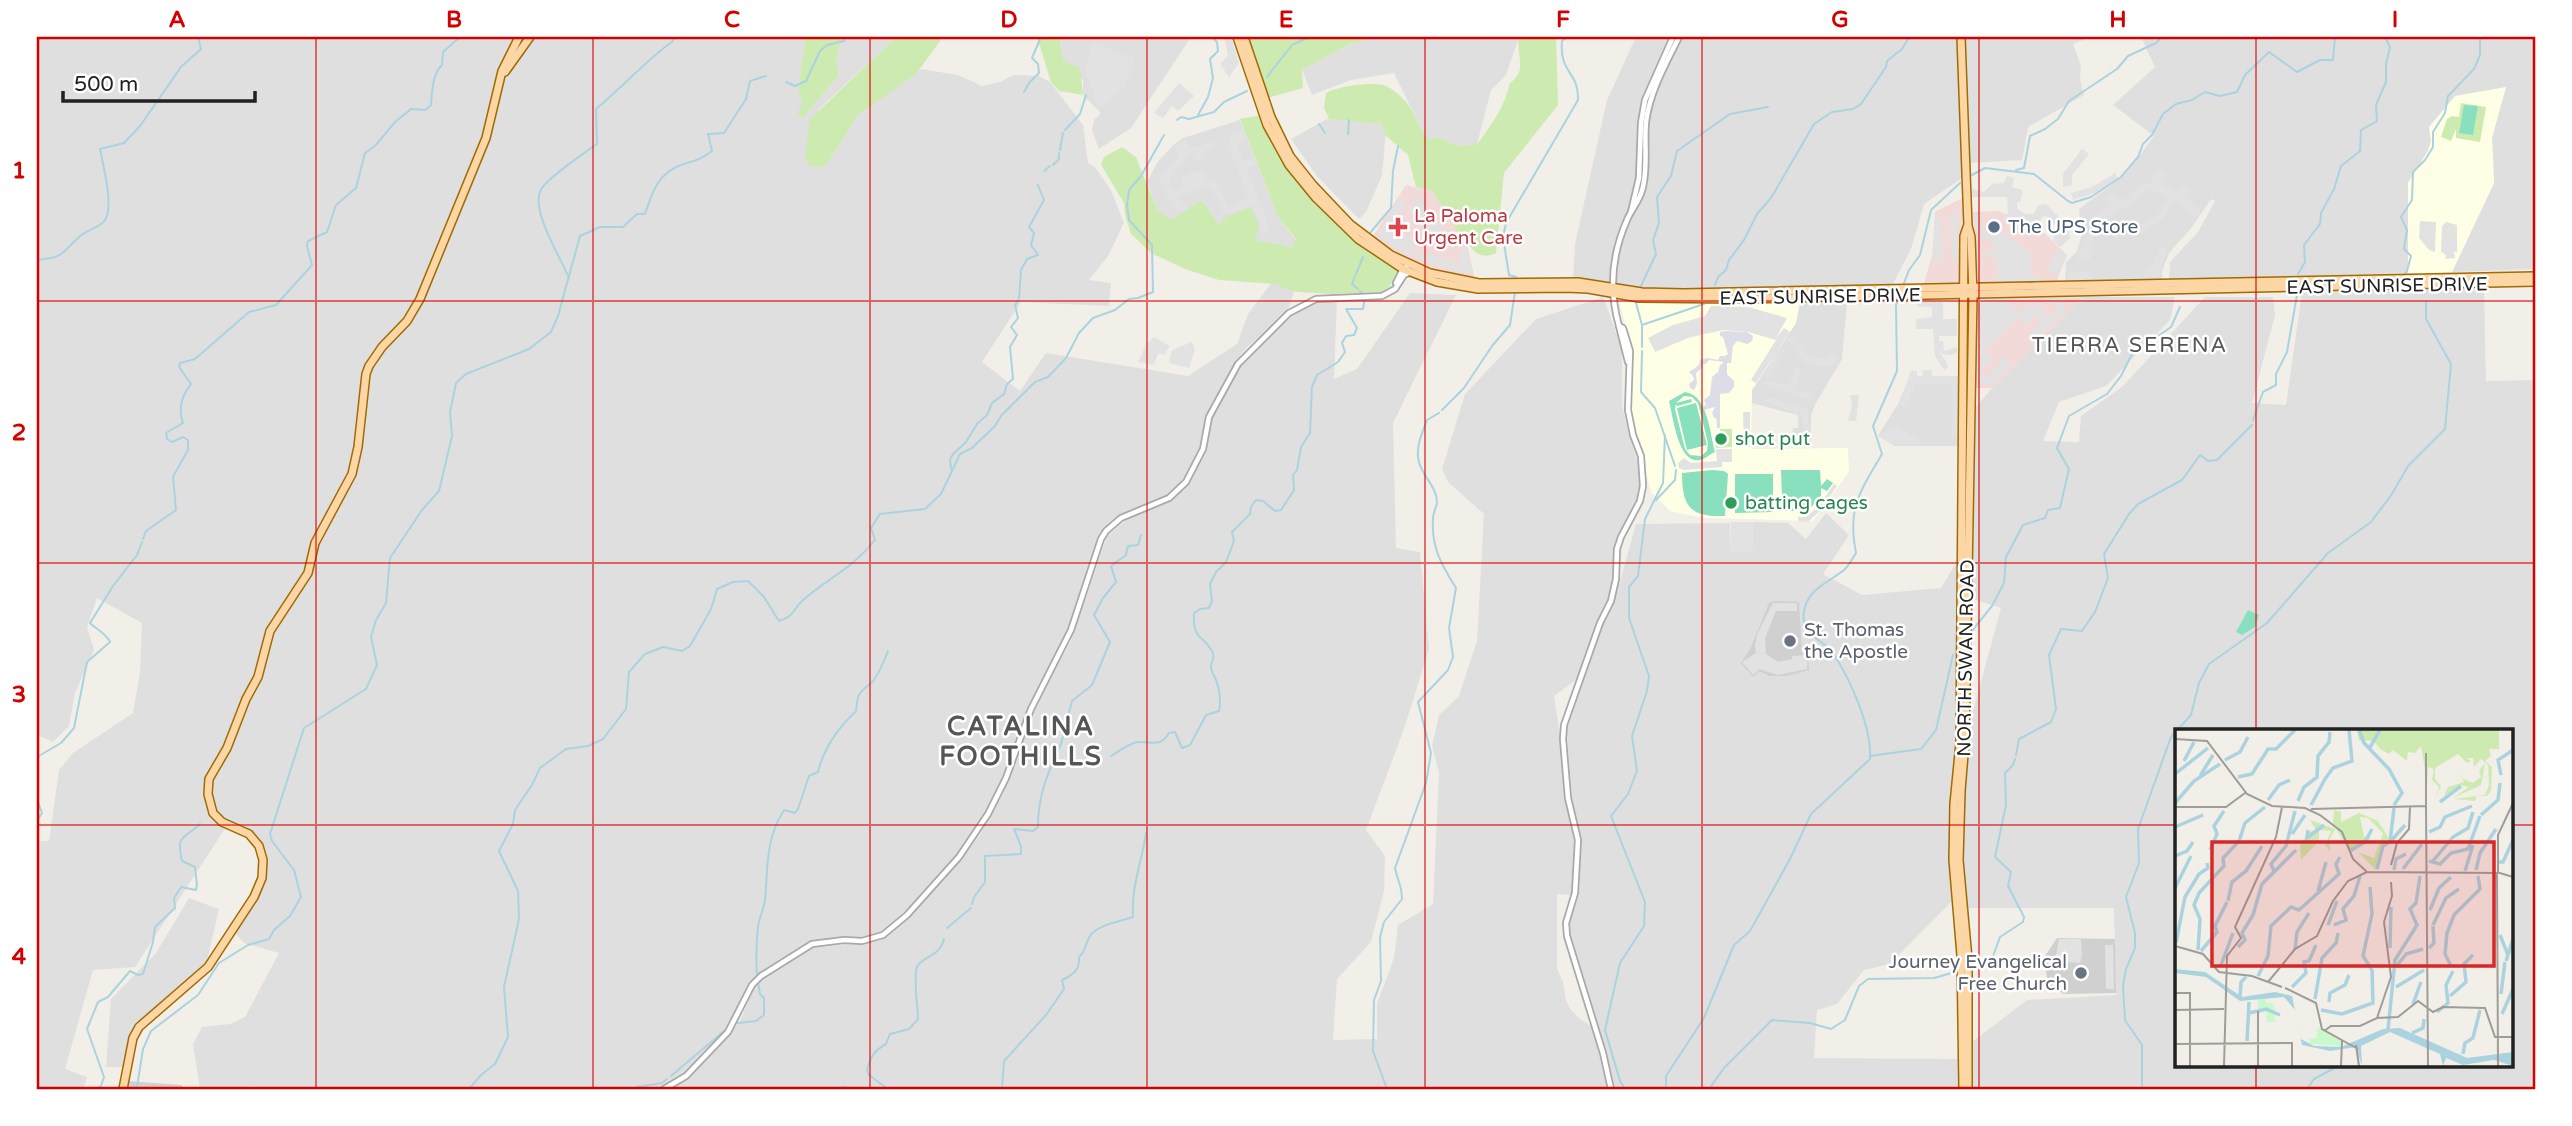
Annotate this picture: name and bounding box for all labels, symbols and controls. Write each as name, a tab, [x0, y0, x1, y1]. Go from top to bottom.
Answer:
text: A	[168, 6, 186, 34]
text: B	[446, 6, 462, 34]
text: C	[724, 6, 740, 34]
text: D	[1000, 6, 1018, 34]
text: E	[1279, 6, 1293, 34]
text: F	[1556, 6, 1570, 34]
text: G	[1831, 6, 1849, 34]
text: H	[2109, 6, 2127, 34]
text: I	[2392, 6, 2398, 34]
scale bar	[63, 60, 256, 104]
text: 500 m	[74, 72, 138, 97]
text: 1	[12, 157, 26, 185]
place label: La Paloma Urgent Care	[1414, 205, 1523, 249]
place label: The UPS Store	[2008, 216, 2138, 238]
marker: La Paloma Urgent Care	[1388, 217, 1408, 237]
marker: The UPS Store	[1986, 219, 2002, 235]
street label: EAST SUNRISE DRIVE	[2286, 273, 2488, 299]
street label: EAST SUNRISE DRIVE	[1719, 284, 1921, 310]
district label: TIERRA SERENA	[2032, 333, 2228, 358]
text: 2	[12, 419, 26, 447]
place label: shot put	[1735, 428, 1810, 450]
marker: shot put	[1713, 431, 1729, 447]
place label: batting cages	[1745, 492, 1868, 514]
marker: batting cages	[1723, 495, 1739, 511]
street label: NORTH SWAN ROAD	[1953, 559, 1979, 757]
place label: St. Thomas the Apostle	[1804, 619, 1908, 663]
marker: St. Thomas the Apostle	[1782, 633, 1798, 649]
text: 3	[12, 681, 26, 709]
district label: CATALINA FOOTHILLS	[939, 711, 1103, 772]
inset map	[2175, 729, 2512, 1066]
text: 4	[12, 943, 27, 971]
place label: Journey Evangelical Free Church	[1889, 951, 2067, 995]
marker: Journey Evangelical Free Church	[2073, 965, 2089, 981]

